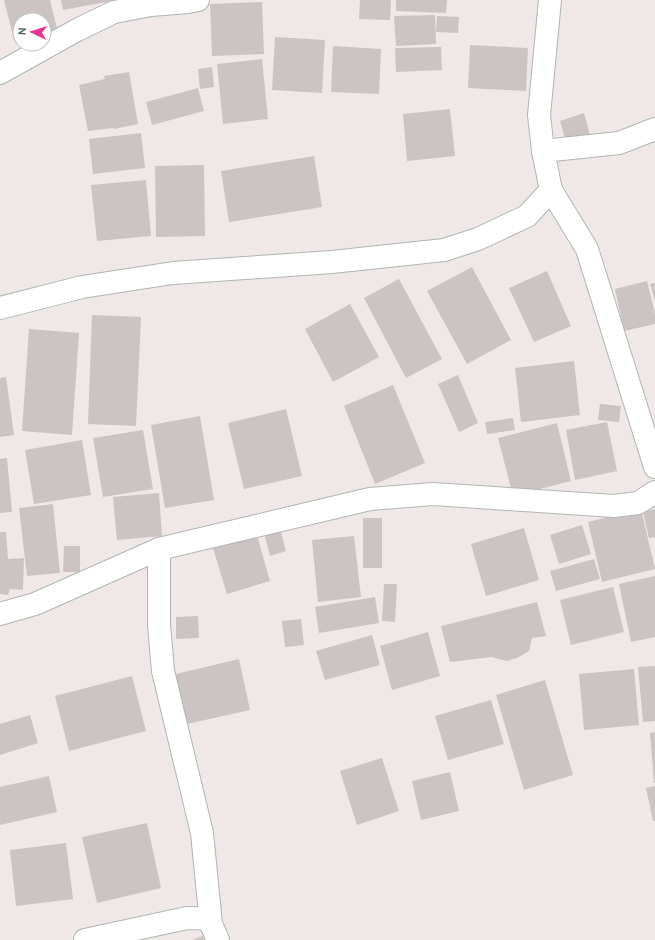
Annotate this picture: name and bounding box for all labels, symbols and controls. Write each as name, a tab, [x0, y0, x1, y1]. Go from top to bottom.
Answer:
north arrow	[12, 12, 52, 52]
text: N	[16, 27, 30, 36]

